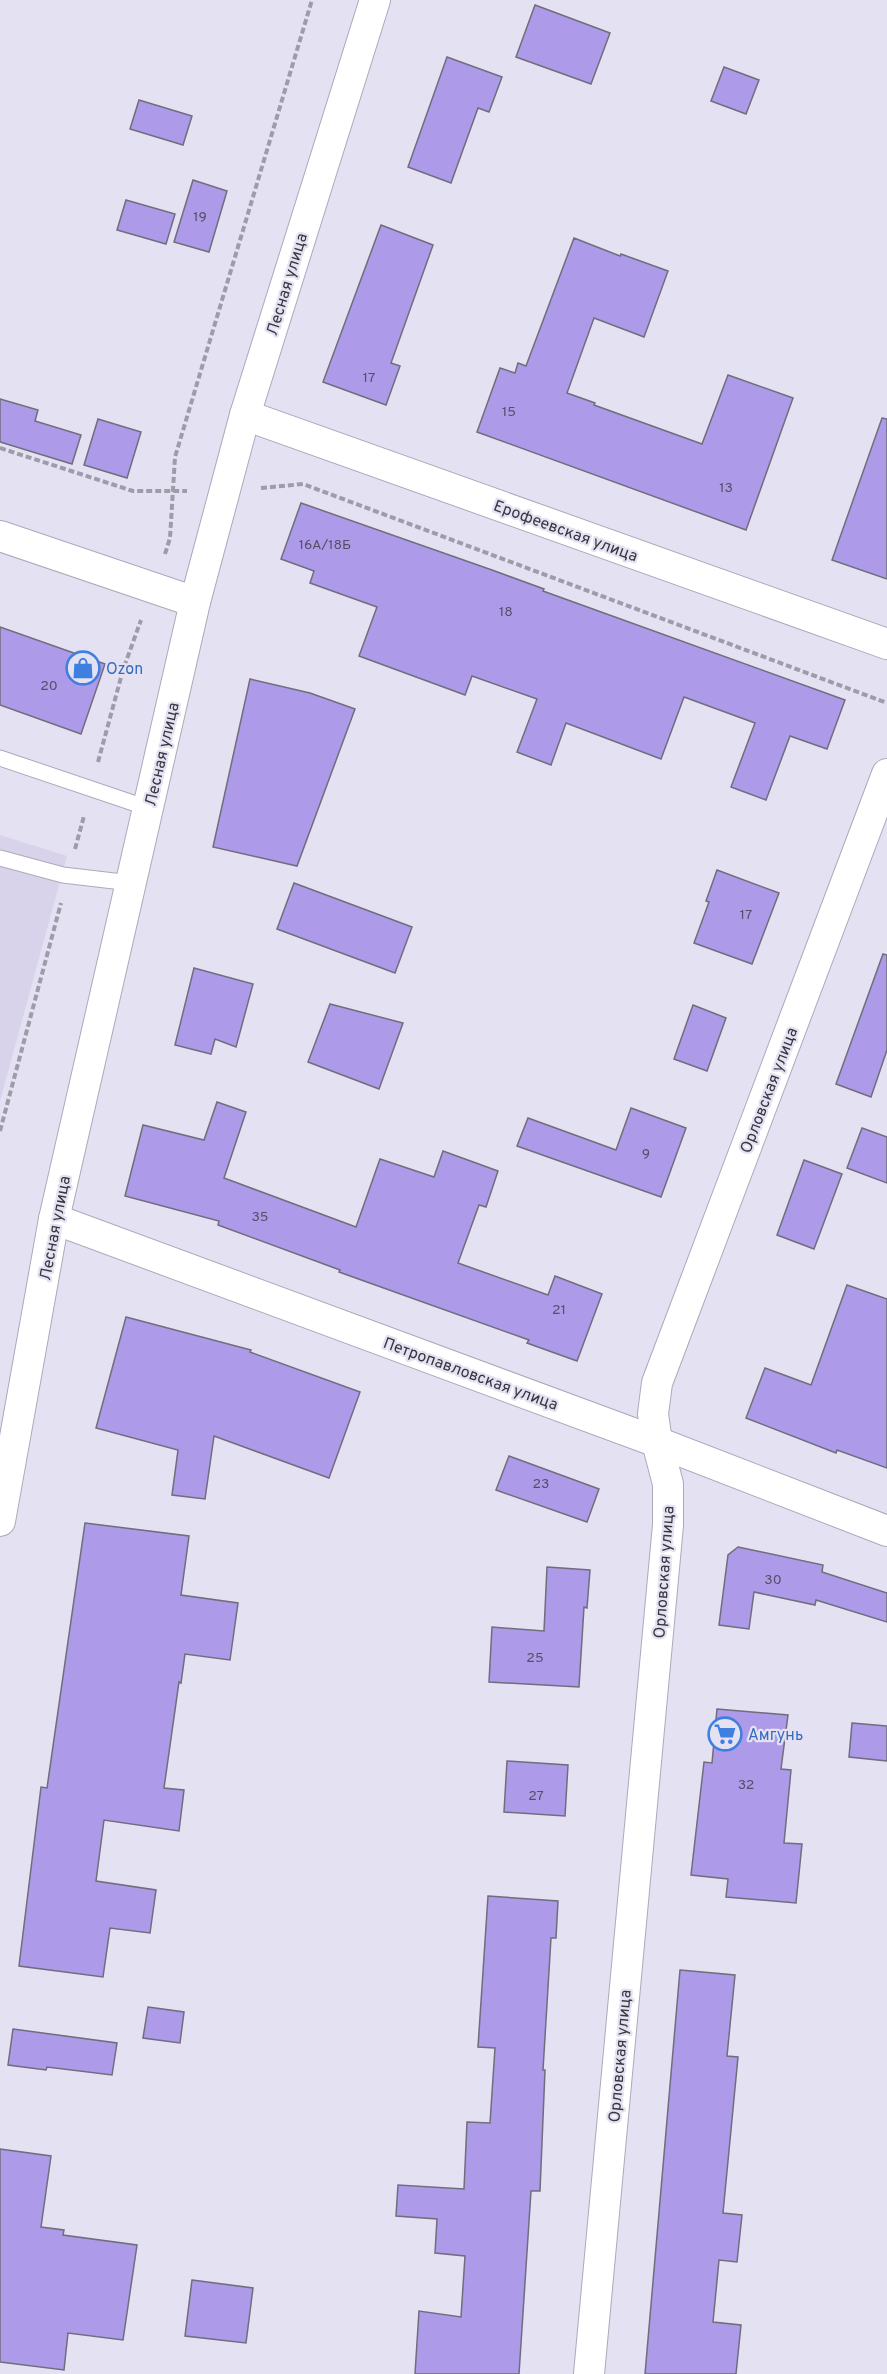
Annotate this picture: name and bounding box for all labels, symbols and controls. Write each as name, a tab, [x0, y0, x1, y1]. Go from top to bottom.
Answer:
house number: 19	[193, 209, 207, 226]
street label: Лесная улица	[263, 231, 313, 338]
house number: 17	[363, 370, 375, 387]
house number: 15	[502, 404, 516, 421]
house number: 13	[719, 480, 733, 497]
street label: Ерофеевская улица	[491, 497, 640, 567]
house number: 16А/18Б	[299, 537, 351, 554]
house number: 18	[499, 604, 513, 621]
shop icon: Ozon	[65, 650, 101, 686]
place label: Ozon	[106, 660, 143, 680]
house number: 20	[40, 678, 58, 695]
street label: Лесная улица	[141, 701, 185, 808]
house number: 17	[740, 907, 752, 924]
street label: Орловская улица	[737, 1025, 803, 1156]
house number: 9	[642, 1146, 650, 1163]
street label: Лесная улица	[36, 1174, 76, 1282]
house number: 35	[251, 1209, 269, 1226]
house number: 21	[552, 1302, 566, 1319]
street label: Петропавловская улица	[380, 1334, 560, 1416]
house number: 23	[533, 1476, 550, 1493]
street label: Орловская улица	[650, 1505, 680, 1639]
house number: 30	[764, 1572, 782, 1589]
house number: 25	[526, 1650, 544, 1667]
supermarket icon: Амгунь	[707, 1716, 743, 1752]
place label: Амгунь	[748, 1726, 803, 1746]
house number: 32	[738, 1777, 754, 1794]
house number: 27	[528, 1788, 544, 1805]
street label: Орловская улица	[605, 1989, 637, 2123]

